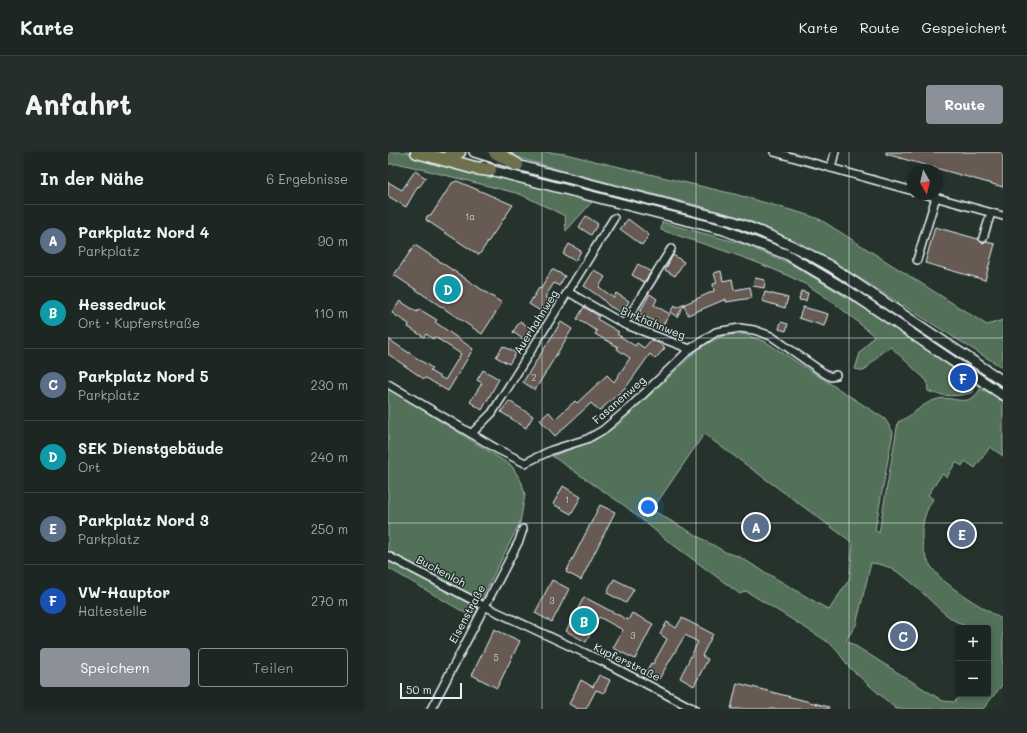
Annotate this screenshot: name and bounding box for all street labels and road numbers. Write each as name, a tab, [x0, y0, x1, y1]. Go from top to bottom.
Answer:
street label: Auerhahnweg	[510, 287, 561, 357]
street label: Birkhahnweg	[619, 303, 688, 342]
street label: Fasanenweg	[589, 372, 648, 427]
street label: Buchenloh	[414, 551, 469, 590]
street label: Eisenstraße	[445, 582, 488, 646]
street label: Kupferstraße	[591, 639, 663, 684]

